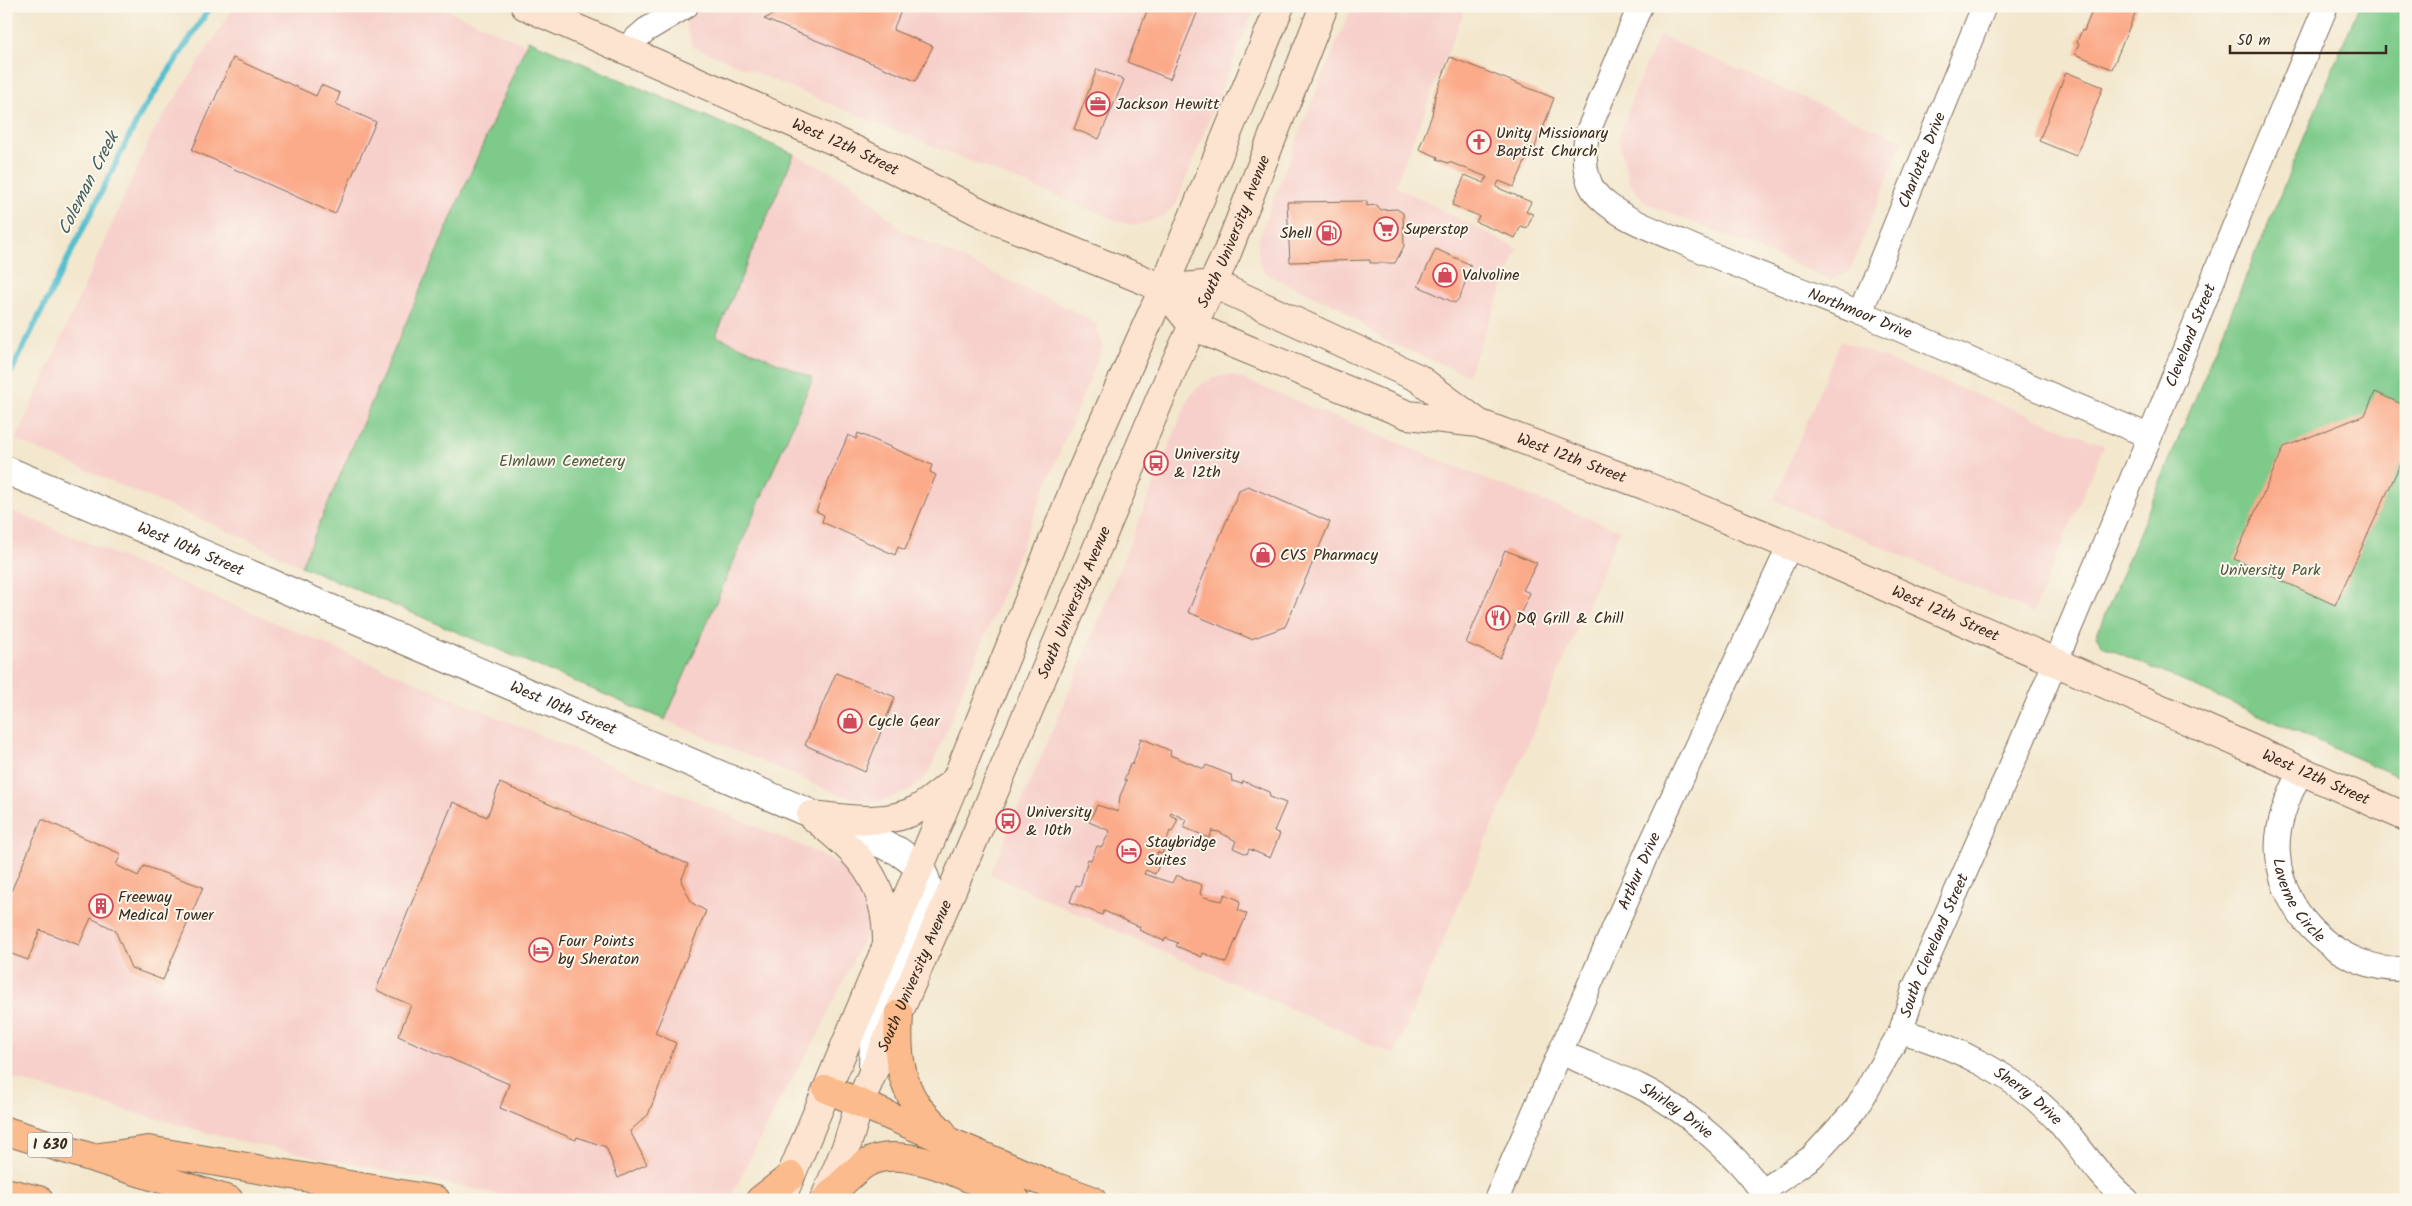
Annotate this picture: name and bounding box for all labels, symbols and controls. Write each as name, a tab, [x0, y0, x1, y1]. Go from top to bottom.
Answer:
scale bar	[2230, 22, 2386, 54]
text: 50 m	[2237, 29, 2271, 53]
office icon: Jackson Hewitt	[1085, 91, 1111, 117]
place label: Jackson Hewitt	[1116, 92, 1220, 117]
street label: Charlotte Drive	[1891, 108, 1952, 212]
street label: West 12th Street	[788, 111, 904, 183]
place label: Unity Missionary Baptist Church	[1496, 121, 1608, 164]
water label: Coleman Creek	[51, 125, 129, 241]
church icon: Unity Missionary Baptist Church	[1466, 129, 1492, 155]
street label: South University Avenue	[1190, 151, 1277, 312]
supermarket icon: Superstop	[1373, 216, 1399, 242]
place label: Superstop	[1404, 217, 1469, 242]
fuel station icon: Shell	[1316, 220, 1342, 246]
place label: Shell	[1280, 221, 1312, 246]
shop icon: Valvoline	[1432, 262, 1458, 288]
place label: Valvoline	[1462, 263, 1519, 288]
street label: Cleveland Street	[2158, 279, 2223, 391]
street label: Northmoor Drive	[1804, 281, 1916, 346]
street label: West 12th Street	[1513, 426, 1631, 490]
place label: University & 12th	[1174, 442, 1240, 485]
park label: Elmlawn Cemetery	[499, 449, 626, 474]
bus stop icon: University & 12th	[1143, 450, 1169, 476]
street label: West 10th Street	[134, 515, 249, 583]
street label: South University Avenue	[1031, 522, 1117, 683]
shop icon: CVS Pharmacy	[1250, 542, 1276, 568]
place label: CVS Pharmacy	[1280, 543, 1378, 568]
park label: University Park	[2220, 558, 2321, 583]
street label: West 12th Street	[1888, 579, 2004, 649]
restaurant icon: DQ Grill & Chill	[1485, 605, 1511, 631]
place label: DQ Grill & Chill	[1516, 606, 1624, 631]
street label: West 10th Street	[506, 674, 621, 742]
shop icon: Cycle Gear	[837, 708, 863, 734]
place label: Cycle Gear	[868, 709, 941, 734]
street label: West 12th Street	[2258, 742, 2374, 812]
place label: University & 10th	[1026, 800, 1092, 843]
bus stop icon: University & 10th	[995, 808, 1021, 834]
street label: Arthur Drive	[1611, 828, 1667, 914]
place label: Staybridge Suites	[1146, 830, 1216, 873]
hotel icon: Staybridge Suites	[1116, 838, 1142, 864]
street label: Laverne Circle	[2266, 857, 2331, 949]
street label: South Cleveland Street	[1893, 869, 1976, 1021]
place label: Freeway Medical Tower	[118, 885, 215, 928]
building icon: Freeway Medical Tower	[88, 893, 114, 919]
street label: South University Avenue	[871, 896, 959, 1056]
place label: Four Points by Sheraton	[558, 929, 639, 972]
hotel icon: Four Points by Sheraton	[528, 937, 554, 963]
street label: Sherry Drive	[1989, 1060, 2069, 1131]
street label: Shirley Drive	[1635, 1076, 1719, 1145]
road number: I 630	[28, 1132, 72, 1158]

